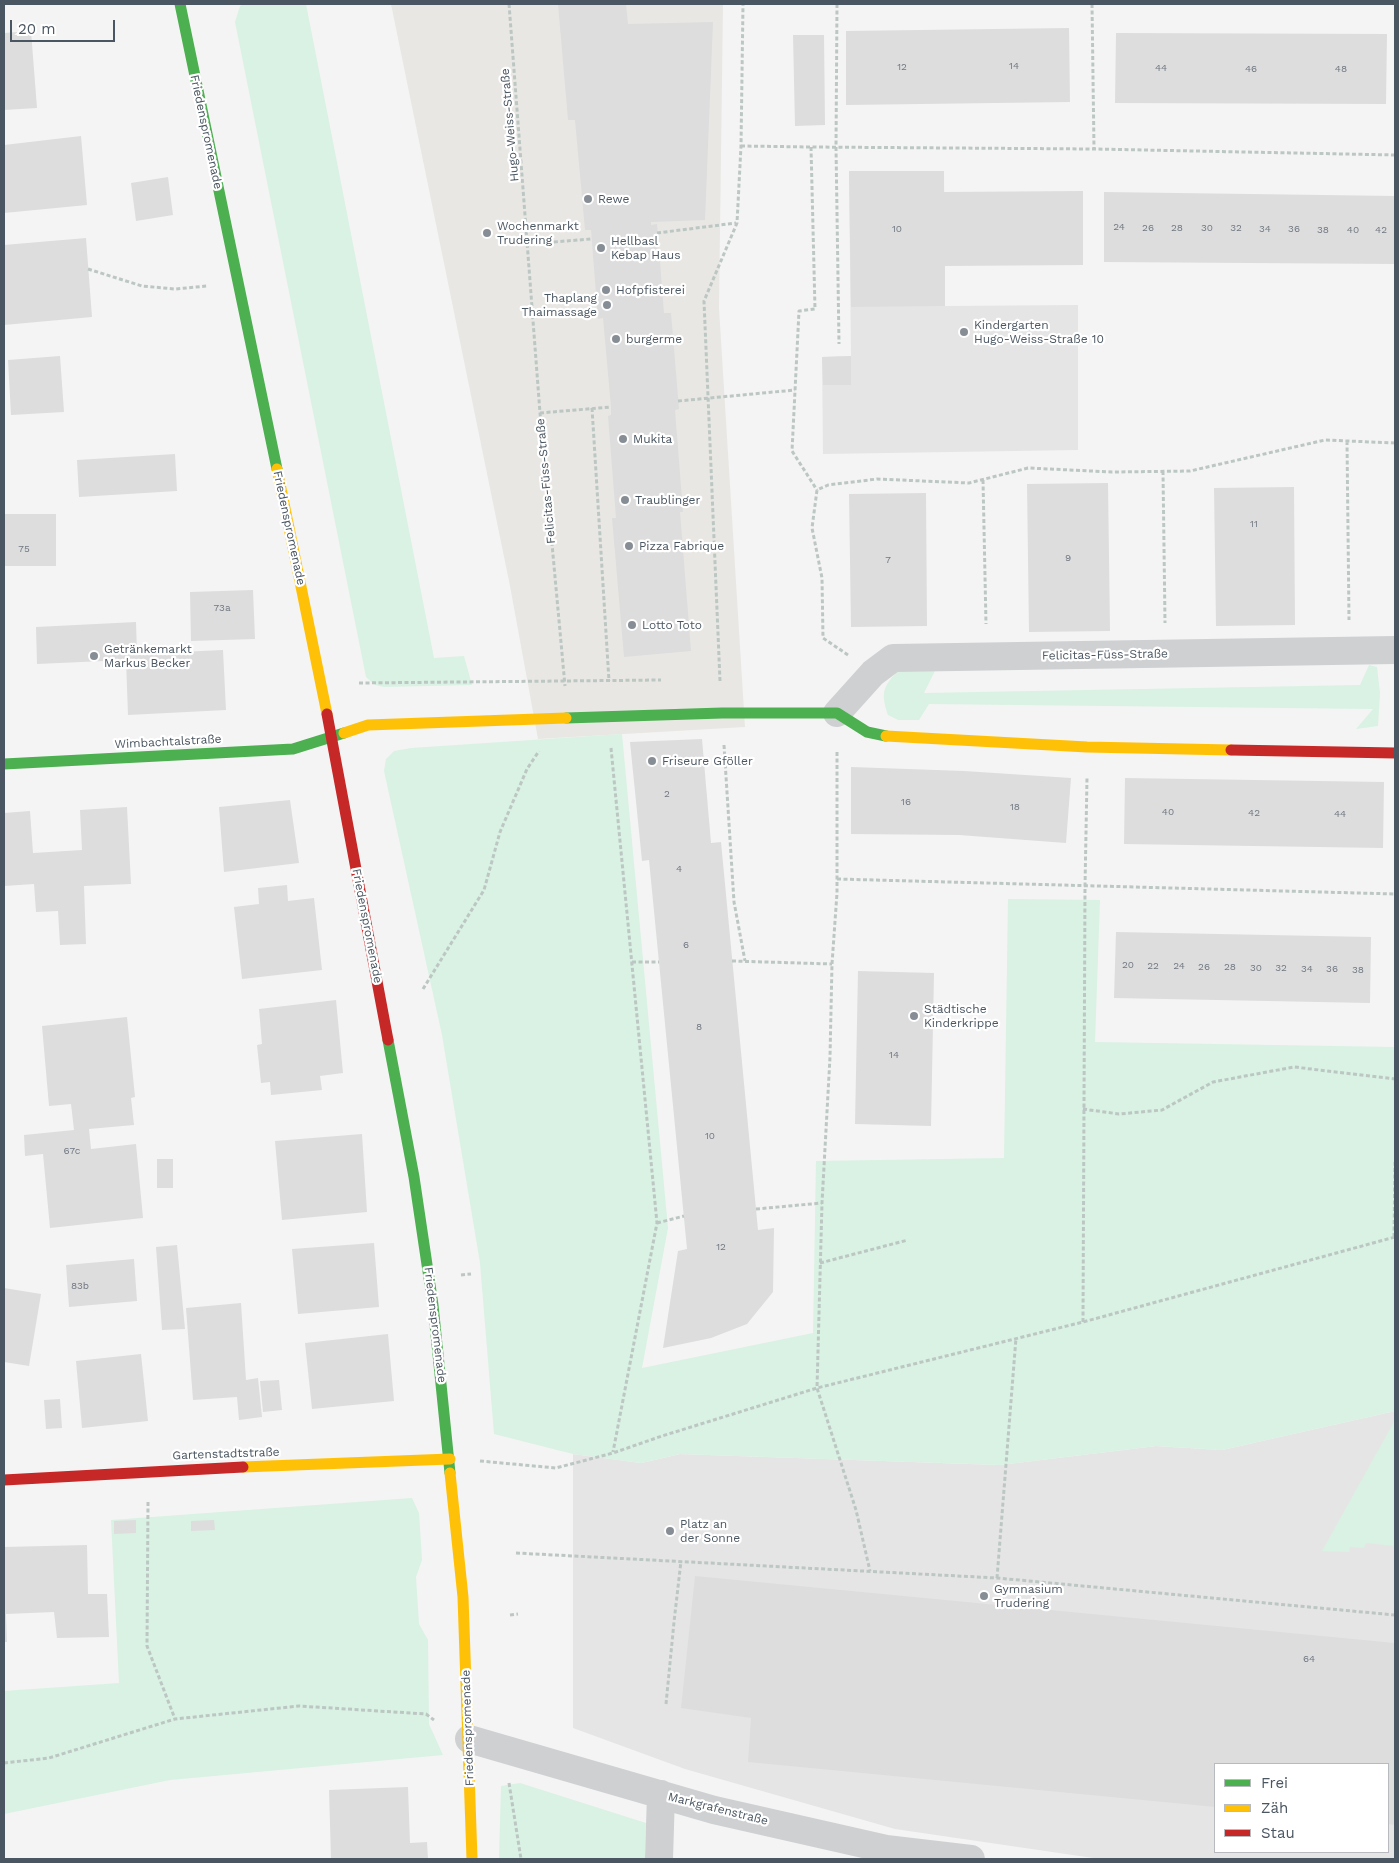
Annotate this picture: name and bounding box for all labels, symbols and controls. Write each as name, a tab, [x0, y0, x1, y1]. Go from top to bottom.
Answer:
scale bar	[12, 10, 118, 42]
text: 20 m	[18, 20, 56, 38]
house number: 14	[1009, 60, 1019, 72]
house number: 12	[897, 61, 907, 73]
house number: 44	[1155, 62, 1167, 74]
house number: 46	[1245, 63, 1257, 75]
house number: 48	[1335, 63, 1347, 75]
street label: Hugo-Weiss-Straße	[498, 68, 522, 182]
street label: Friedenspromenade	[187, 74, 225, 190]
place label: Rewe	[598, 192, 629, 206]
marker: Rewe	[582, 193, 594, 205]
place label: Wochenmarkt Trudering	[497, 219, 579, 247]
house number: 24	[1113, 221, 1125, 233]
house number: 26	[1142, 222, 1154, 234]
house number: 28	[1171, 222, 1183, 234]
house number: 30	[1201, 222, 1213, 234]
house number: 32	[1230, 222, 1242, 234]
house number: 10	[892, 223, 902, 235]
house number: 34	[1259, 223, 1271, 235]
house number: 36	[1288, 223, 1300, 235]
house number: 38	[1317, 224, 1329, 236]
house number: 40	[1347, 224, 1359, 236]
house number: 42	[1375, 224, 1387, 236]
marker: Wochenmarkt Trudering	[481, 227, 493, 239]
place label: Hellbasl Kebap Haus	[611, 234, 680, 262]
marker: Hellbasl Kebap Haus	[595, 242, 607, 254]
place label: Hofpfisterei	[616, 283, 685, 297]
marker: Hofpfisterei	[600, 284, 612, 296]
place label: Thaplang Thaimassage	[522, 291, 597, 319]
marker: Thaplang Thaimassage	[601, 299, 613, 311]
place label: Kindergarten Hugo-Weiss-Straße 10	[974, 318, 1104, 346]
marker: Kindergarten Hugo-Weiss-Straße 10	[958, 326, 970, 338]
place label: burgerme	[626, 332, 682, 346]
marker: burgerme	[610, 333, 622, 345]
street label: Felicitas-Füss-Straße	[533, 418, 559, 544]
place label: Mukita	[633, 432, 672, 446]
marker: Mukita	[617, 433, 629, 445]
street label: Friedenspromenade	[270, 470, 308, 586]
place label: Traublinger	[635, 493, 700, 507]
marker: Traublinger	[619, 494, 631, 506]
house number: 11	[1250, 518, 1258, 530]
place label: Pizza Fabrique	[639, 539, 724, 553]
marker: Pizza Fabrique	[623, 540, 635, 552]
house number: 75	[18, 543, 30, 555]
house number: 9	[1065, 552, 1071, 564]
house number: 7	[885, 554, 891, 566]
house number: 73a	[213, 602, 231, 614]
place label: Lotto Toto	[642, 618, 702, 632]
marker: Lotto Toto	[626, 619, 638, 631]
place label: Getränkemarkt Markus Becker	[104, 642, 192, 670]
street label: Felicitas-Füss-Straße	[1042, 647, 1168, 663]
marker: Getränkemarkt Markus Becker	[88, 650, 100, 662]
street label: Wimbachtalstraße	[114, 732, 222, 752]
place label: Friseure Gföller	[662, 754, 753, 768]
marker: Friseure Gföller	[646, 755, 658, 767]
house number: 2	[664, 788, 670, 800]
house number: 16	[901, 796, 911, 808]
house number: 18	[1010, 801, 1020, 813]
house number: 40	[1162, 806, 1174, 818]
house number: 42	[1248, 807, 1260, 819]
house number: 44	[1334, 808, 1346, 820]
house number: 4	[676, 863, 682, 875]
street label: Friedenspromenade	[349, 867, 385, 985]
house number: 6	[683, 939, 689, 951]
house number: 20	[1122, 959, 1134, 971]
house number: 22	[1147, 960, 1159, 972]
house number: 24	[1173, 960, 1185, 972]
house number: 26	[1198, 961, 1210, 973]
house number: 28	[1224, 961, 1236, 973]
house number: 30	[1250, 962, 1262, 974]
house number: 32	[1275, 962, 1287, 974]
house number: 34	[1301, 963, 1313, 975]
house number: 36	[1326, 963, 1338, 975]
house number: 38	[1352, 964, 1364, 976]
place label: Städtische Kinderkrippe	[924, 1002, 999, 1030]
marker: Städtische Kinderkrippe	[908, 1010, 920, 1022]
house number: 8	[696, 1021, 702, 1033]
house number: 14	[889, 1049, 899, 1061]
house number: 10	[705, 1130, 715, 1142]
house number: 67c	[64, 1145, 80, 1157]
house number: 12	[716, 1241, 726, 1253]
street label: Friedenspromenade	[421, 1266, 449, 1384]
house number: 83b	[71, 1280, 89, 1292]
street label: Gartenstadtstraße	[172, 1445, 280, 1463]
place label: Platz an der Sonne	[680, 1517, 740, 1545]
marker: Platz an der Sonne	[664, 1525, 676, 1537]
place label: Gymnasium Trudering	[994, 1582, 1063, 1610]
marker: Gymnasium Trudering	[978, 1590, 990, 1602]
house number: 64	[1303, 1653, 1315, 1665]
street label: Friedenspromenade	[459, 1670, 477, 1786]
legend	[1214, 1763, 1389, 1853]
text: Frei	[1261, 1774, 1288, 1792]
street label: Markgrafenstraße	[666, 1790, 770, 1828]
text: Zäh	[1261, 1799, 1288, 1817]
text: Stau	[1261, 1824, 1295, 1842]

